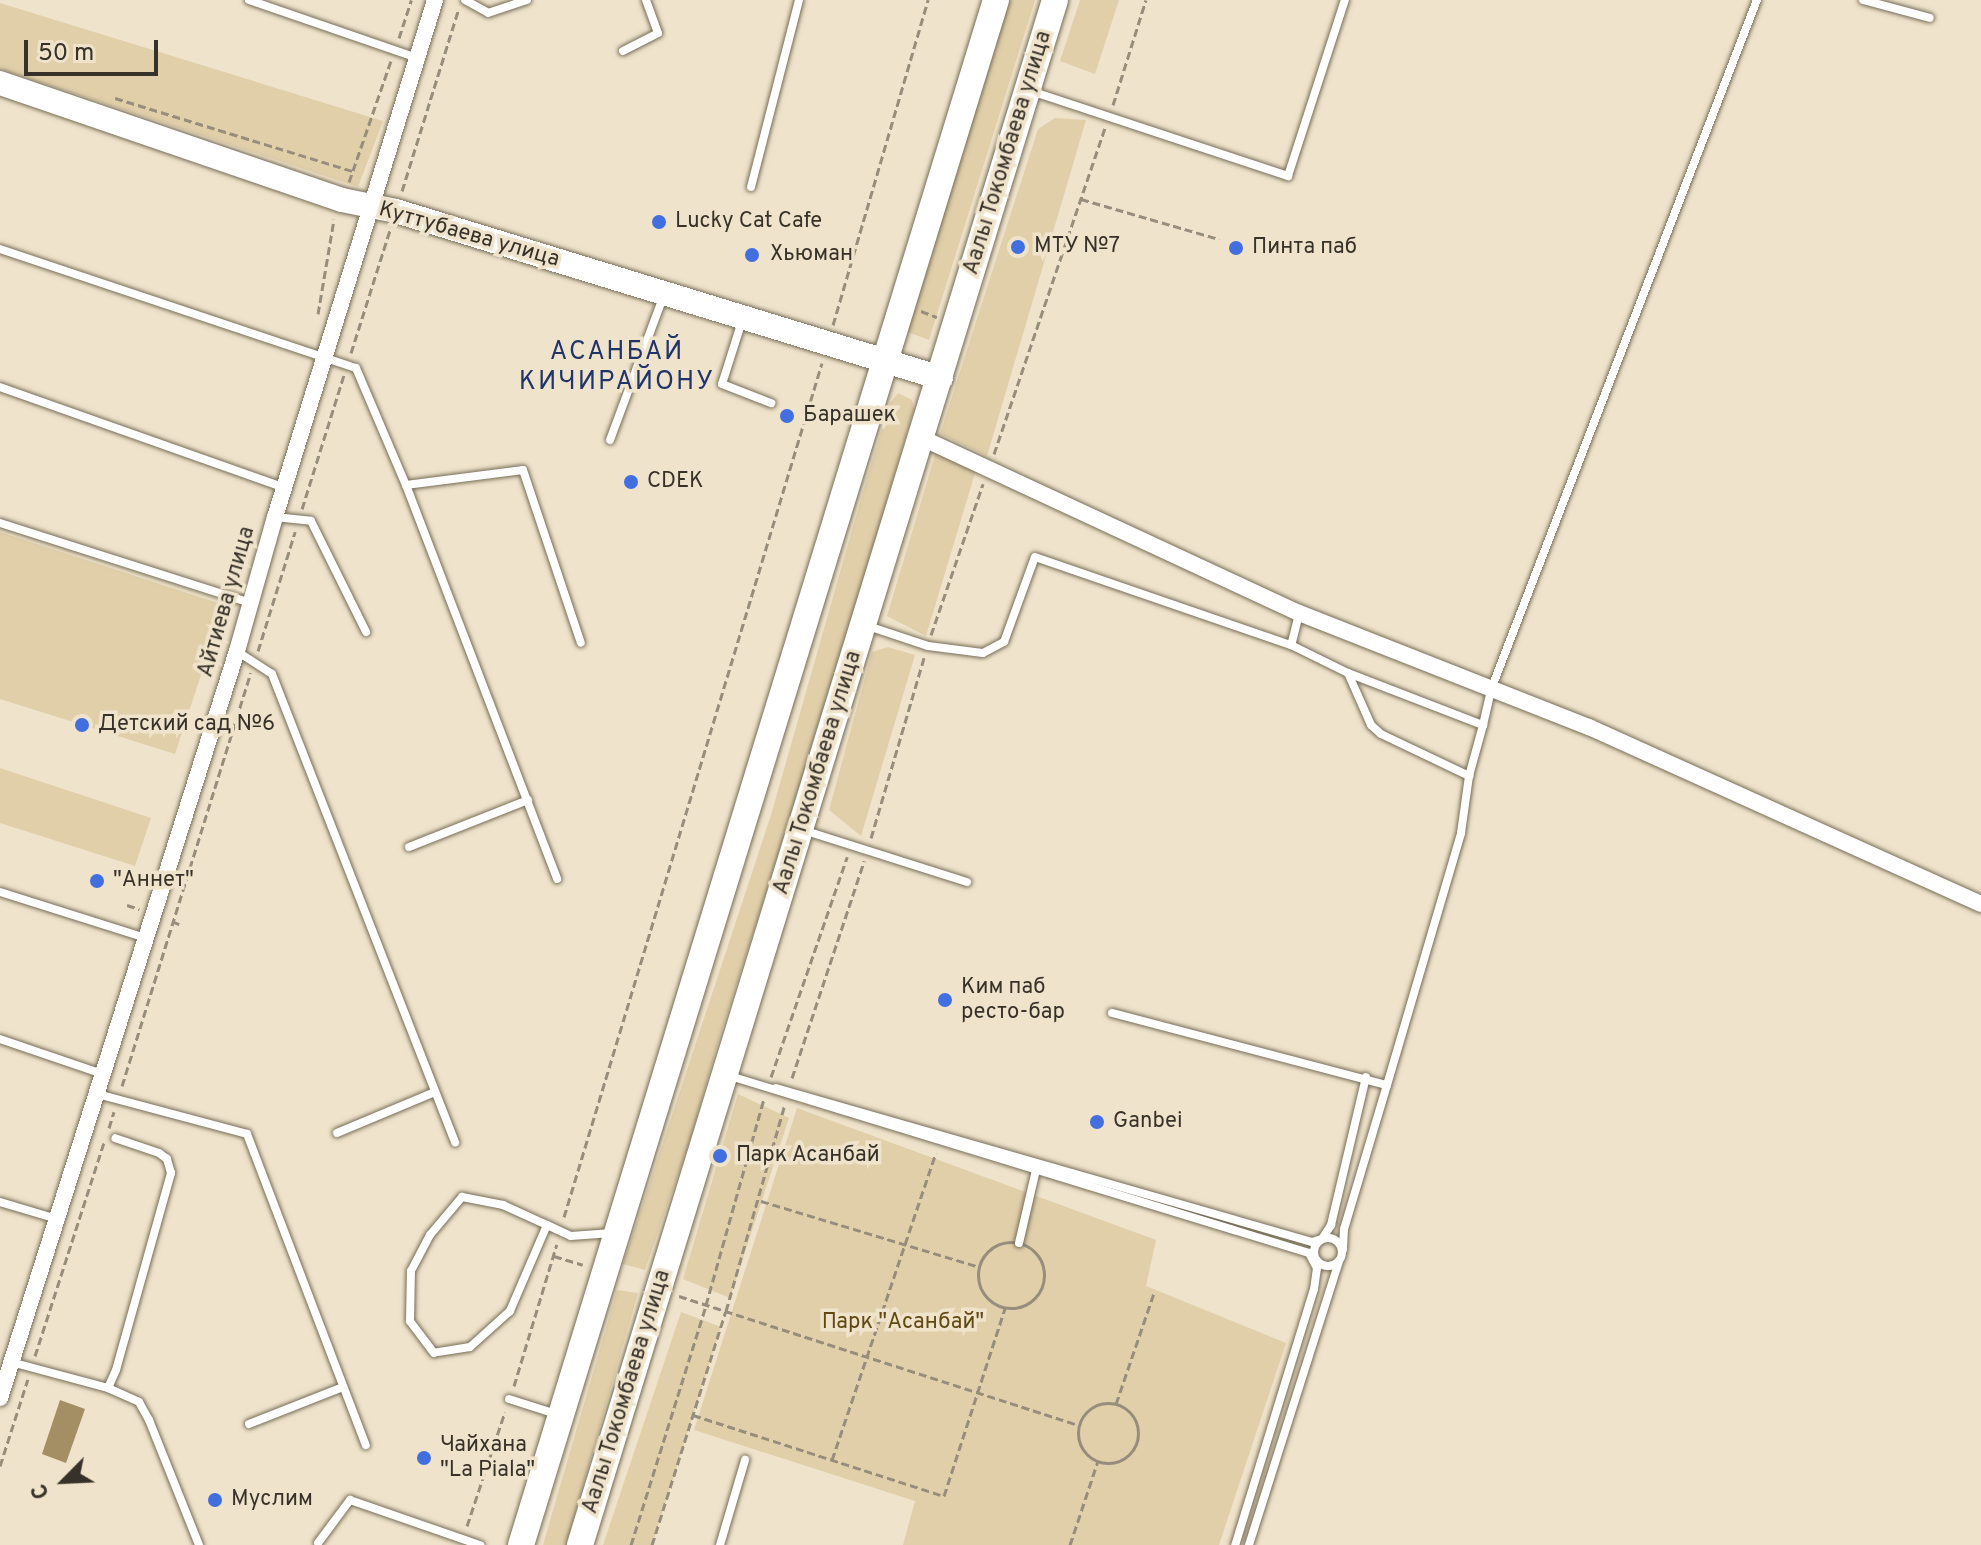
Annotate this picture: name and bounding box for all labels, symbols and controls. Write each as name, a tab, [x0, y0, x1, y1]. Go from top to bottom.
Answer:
scale bar	[28, 24, 162, 74]
street label: Аалы Токомбаева улица	[958, 28, 1058, 278]
text: 50 m	[38, 39, 94, 69]
street label: Куттубаева улица	[376, 197, 562, 273]
place label: Lucky Cat Cafe	[675, 209, 822, 235]
marker: Lucky Cat Cafe	[650, 213, 668, 231]
place label: МТУ №7	[1034, 234, 1121, 260]
place label: Пинта паб	[1252, 235, 1357, 261]
marker: МТУ №7	[1009, 238, 1027, 256]
marker: Пинта паб	[1227, 239, 1245, 257]
place label: Хьюман	[770, 242, 853, 268]
marker: Хьюман	[741, 244, 763, 266]
district label: АСАНБАЙ КИЧИРАЙОНУ	[519, 337, 715, 398]
place label: Барашек	[803, 403, 896, 429]
marker: Барашек	[778, 407, 796, 425]
place label: CDEK	[647, 469, 703, 495]
marker: CDEK	[622, 473, 640, 491]
street label: Айтиева улица	[193, 524, 261, 680]
street label: Аалы Токомбаева улица	[768, 648, 868, 898]
place label: Детский сад №6	[98, 712, 275, 738]
marker: Детский сад №6	[73, 716, 91, 734]
place label: "Аннет"	[113, 868, 194, 894]
marker: "Аннет"	[88, 872, 106, 890]
place label: Ким паб ресто-бар	[961, 974, 1065, 1026]
marker: Ким паб ресто-бар	[936, 991, 954, 1009]
place label: Ganbei	[1113, 1109, 1183, 1135]
marker: Ganbei	[1088, 1113, 1106, 1131]
place label: Парк Асанбай	[736, 1143, 881, 1169]
marker: Парк Асанбай	[711, 1147, 729, 1165]
street label: Аалы Токомбаева улица	[577, 1267, 677, 1517]
park label: Парк "Асанбай"	[822, 1310, 984, 1336]
place label: Чайхана "La Piala"	[440, 1432, 535, 1484]
north arrow	[24, 1441, 104, 1521]
marker: Чайхана "La Piala"	[415, 1449, 433, 1467]
text: С	[26, 1479, 57, 1503]
place label: Муслим	[231, 1487, 313, 1513]
marker: Муслим	[206, 1491, 224, 1509]

